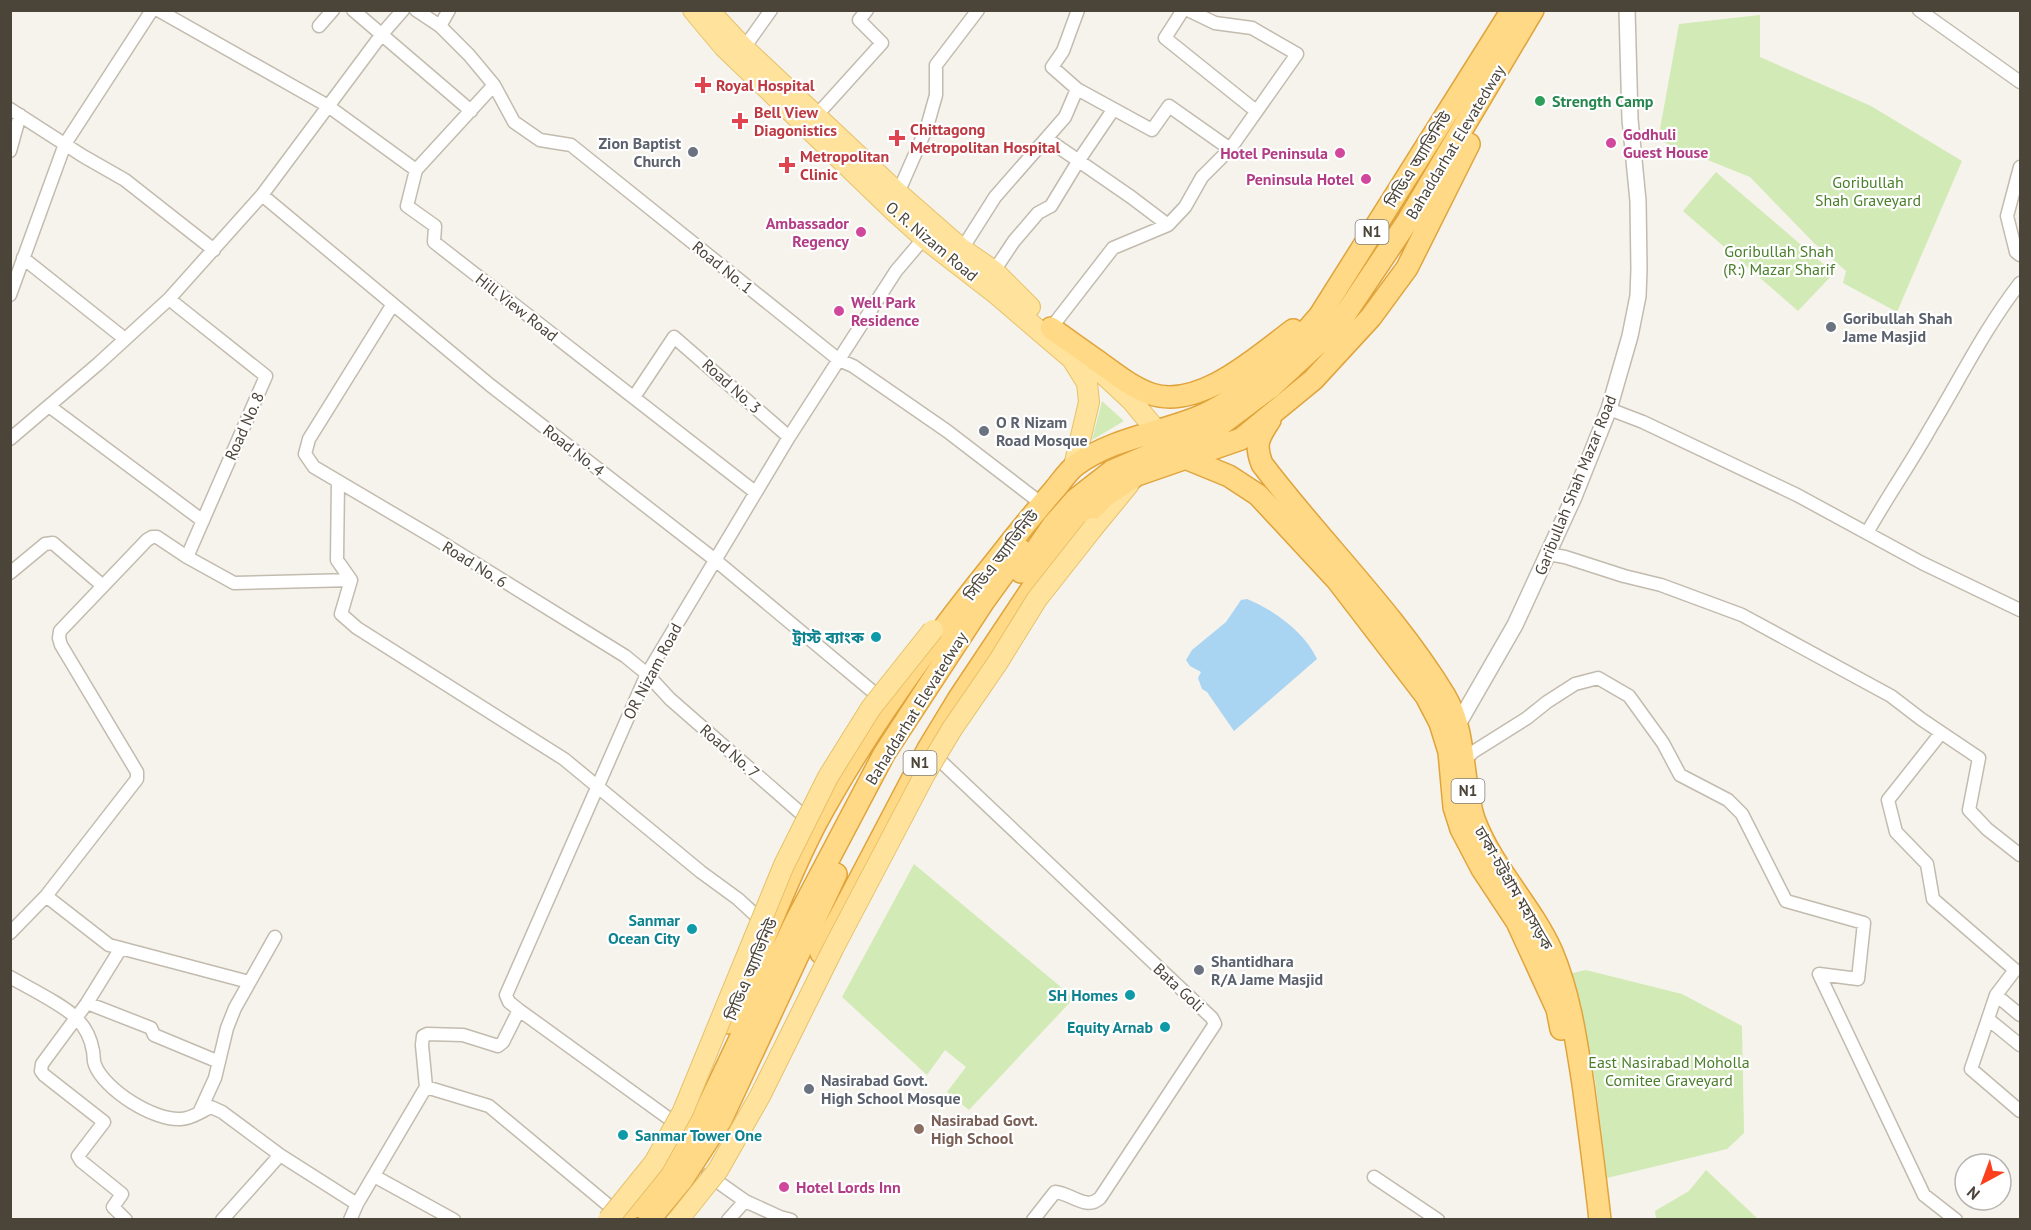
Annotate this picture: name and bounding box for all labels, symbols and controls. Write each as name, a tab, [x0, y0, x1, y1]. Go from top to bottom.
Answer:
street label: Bahaddarhat Elevatedway	[1401, 61, 1509, 223]
place label: Royal Hospital	[716, 75, 815, 95]
marker: Royal Hospital	[694, 76, 712, 94]
place label: Strength Camp	[1552, 91, 1654, 111]
marker: Strength Camp	[1533, 94, 1547, 108]
place label: Bell View Diagonistics	[754, 102, 837, 140]
street label: সিডিএ অ্যাভিনিউ	[1380, 107, 1456, 212]
marker: Bell View Diagonistics	[731, 112, 749, 130]
place label: Chittagong Metropolitan Hospital	[910, 119, 1060, 157]
place label: Godhuli Guest House	[1623, 124, 1708, 162]
marker: Chittagong Metropolitan Hospital	[888, 129, 906, 147]
place label: Zion Baptist Church	[598, 133, 681, 171]
marker: Godhuli Guest House	[1604, 136, 1618, 150]
place label: Hotel Peninsula	[1220, 143, 1328, 163]
marker: Zion Baptist Church	[686, 145, 700, 159]
place label: Metropolitan Clinic	[800, 146, 889, 184]
marker: Hotel Peninsula	[1333, 146, 1347, 160]
marker: Metropolitan Clinic	[778, 156, 796, 174]
place label: Peninsula Hotel	[1246, 169, 1354, 189]
marker: Peninsula Hotel	[1359, 172, 1373, 186]
park label: Goribullah Shah Graveyard	[1815, 172, 1921, 210]
street label: O. R. Nizam Road	[882, 197, 982, 285]
place label: Ambassador Regency	[766, 213, 849, 251]
road number: N1	[1356, 220, 1388, 244]
marker: Ambassador Regency	[854, 225, 868, 239]
street label: Road No. 1	[689, 236, 757, 298]
park label: Goribullah Shah (R:) Mazar Sharif	[1723, 241, 1836, 279]
street label: Hill View Road	[472, 269, 562, 345]
place label: Well Park Residence	[851, 292, 919, 330]
marker: Well Park Residence	[832, 304, 846, 318]
place label: Goribullah Shah Jame Masjid	[1842, 308, 1952, 346]
marker: Goribullah Shah Jame Masjid	[1824, 320, 1838, 334]
street label: Road No. 3	[698, 354, 766, 418]
street label: Road No. 8	[220, 389, 268, 463]
street label: Garibullah Shah Mazar Road	[1530, 392, 1620, 578]
place label: O R Nizam Road Mosque	[996, 412, 1088, 450]
street label: Road No. 4	[539, 420, 609, 480]
marker: O R Nizam Road Mosque	[977, 424, 991, 438]
street label: সিডিএ অ্যাভিনিউ	[959, 505, 1043, 605]
street label: Road No. 6	[439, 536, 511, 592]
street label: OR Nizam Road	[618, 619, 686, 723]
place label: ট্রাস্ট ব্যাংক	[791, 627, 865, 647]
street label: Bahaddarhat Elevatedway	[861, 627, 972, 788]
marker: ট্রাস্ট ব্যাংক	[869, 630, 883, 644]
street label: Road No. 7	[696, 720, 764, 782]
road number: N1	[904, 751, 936, 775]
road number: N1	[1452, 779, 1484, 803]
street label: ঢাকা-চট্টগ্রাম মহাসড়ক	[1470, 822, 1558, 954]
place label: Sanmar Ocean City	[608, 910, 680, 948]
street label: সিডিএ অ্যাভিনিউ	[720, 914, 782, 1024]
marker: Sanmar Ocean City	[685, 922, 699, 936]
place label: Shantidhara R/A Jame Masjid	[1211, 951, 1323, 989]
street label: Bata Goli	[1149, 958, 1209, 1016]
marker: Shantidhara R/A Jame Masjid	[1192, 963, 1206, 977]
place label: SH Homes	[1048, 985, 1118, 1005]
marker: SH Homes	[1123, 988, 1137, 1002]
place label: Equity Arnab	[1067, 1017, 1153, 1037]
marker: Equity Arnab	[1158, 1020, 1172, 1034]
park label: East Nasirabad Moholla Comitee Graveyard	[1588, 1052, 1750, 1090]
place label: Nasirabad Govt. High School Mosque	[821, 1070, 961, 1108]
marker: Nasirabad Govt. High School Mosque	[802, 1082, 816, 1096]
place label: Nasirabad Govt. High School	[931, 1110, 1038, 1148]
marker: Nasirabad Govt. High School	[912, 1122, 926, 1136]
place label: Sanmar Tower One	[635, 1125, 762, 1145]
marker: Sanmar Tower One	[616, 1128, 630, 1142]
north arrow	[1953, 1152, 2013, 1212]
place label: Hotel Lords Inn	[796, 1177, 901, 1197]
marker: Hotel Lords Inn	[777, 1180, 791, 1194]
text: N	[1963, 1182, 1984, 1204]

